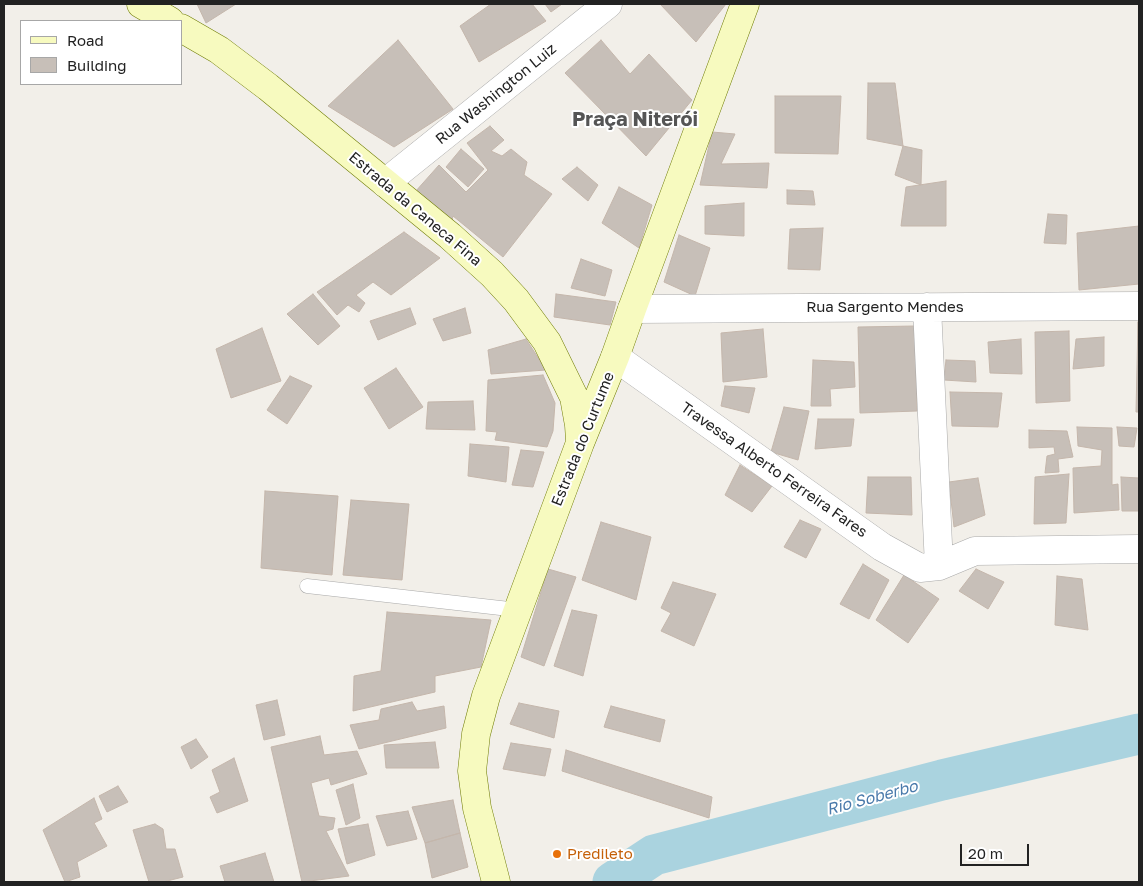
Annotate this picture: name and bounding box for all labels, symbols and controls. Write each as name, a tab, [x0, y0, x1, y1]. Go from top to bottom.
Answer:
legend	[20, 20, 182, 85]
text: Road	[67, 31, 104, 49]
street label: Rua Washington Luiz	[432, 40, 560, 148]
text: Building	[67, 56, 127, 74]
district label: Praça Niterói	[572, 108, 698, 132]
street label: Estrada da Caneca Fina	[345, 148, 485, 270]
street label: Rua Sargento Mendes	[806, 298, 964, 316]
street label: Estrada do Curtume	[548, 369, 618, 509]
street label: Travessa Alberto Ferreira Fares	[677, 399, 871, 541]
water label: Rio Soberbo	[824, 777, 920, 819]
scale bar	[963, 834, 1032, 866]
text: 20 m	[968, 844, 1003, 862]
place label: Predileto	[567, 845, 633, 863]
marker: Predileto	[551, 848, 563, 860]

